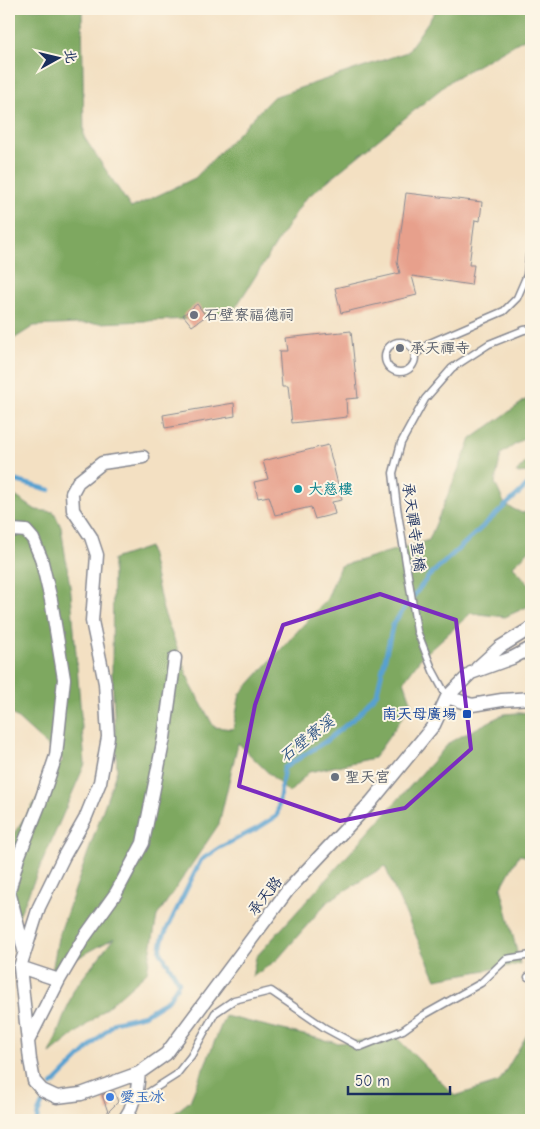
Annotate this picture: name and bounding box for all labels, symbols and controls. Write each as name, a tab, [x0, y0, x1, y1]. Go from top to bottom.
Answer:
north arrow	[32, 32, 82, 82]
text: 北	[61, 48, 80, 64]
place label: 石壁寮福德祠	[204, 306, 294, 324]
marker: 石壁寮福德祠	[188, 309, 200, 321]
place label: 承天禪寺	[410, 339, 470, 357]
marker: 承天禪寺	[394, 342, 406, 354]
place label: 大慈樓	[308, 480, 353, 498]
street label: 承天禪寺聖橋	[399, 481, 429, 573]
marker: 大慈樓	[292, 483, 304, 495]
place label: 南天母廣場	[382, 705, 457, 723]
marker: 南天母廣場	[461, 708, 473, 720]
water label: 石壁寮溪	[276, 712, 339, 766]
place label: 聖天宮	[345, 768, 390, 786]
marker: 聖天宮	[329, 771, 341, 783]
street label: 承天路	[244, 873, 286, 919]
scale bar	[348, 1064, 450, 1096]
text: 50 m	[355, 1072, 390, 1090]
place label: 愛玉冰	[120, 1088, 165, 1106]
marker: 愛玉冰	[104, 1091, 116, 1103]

